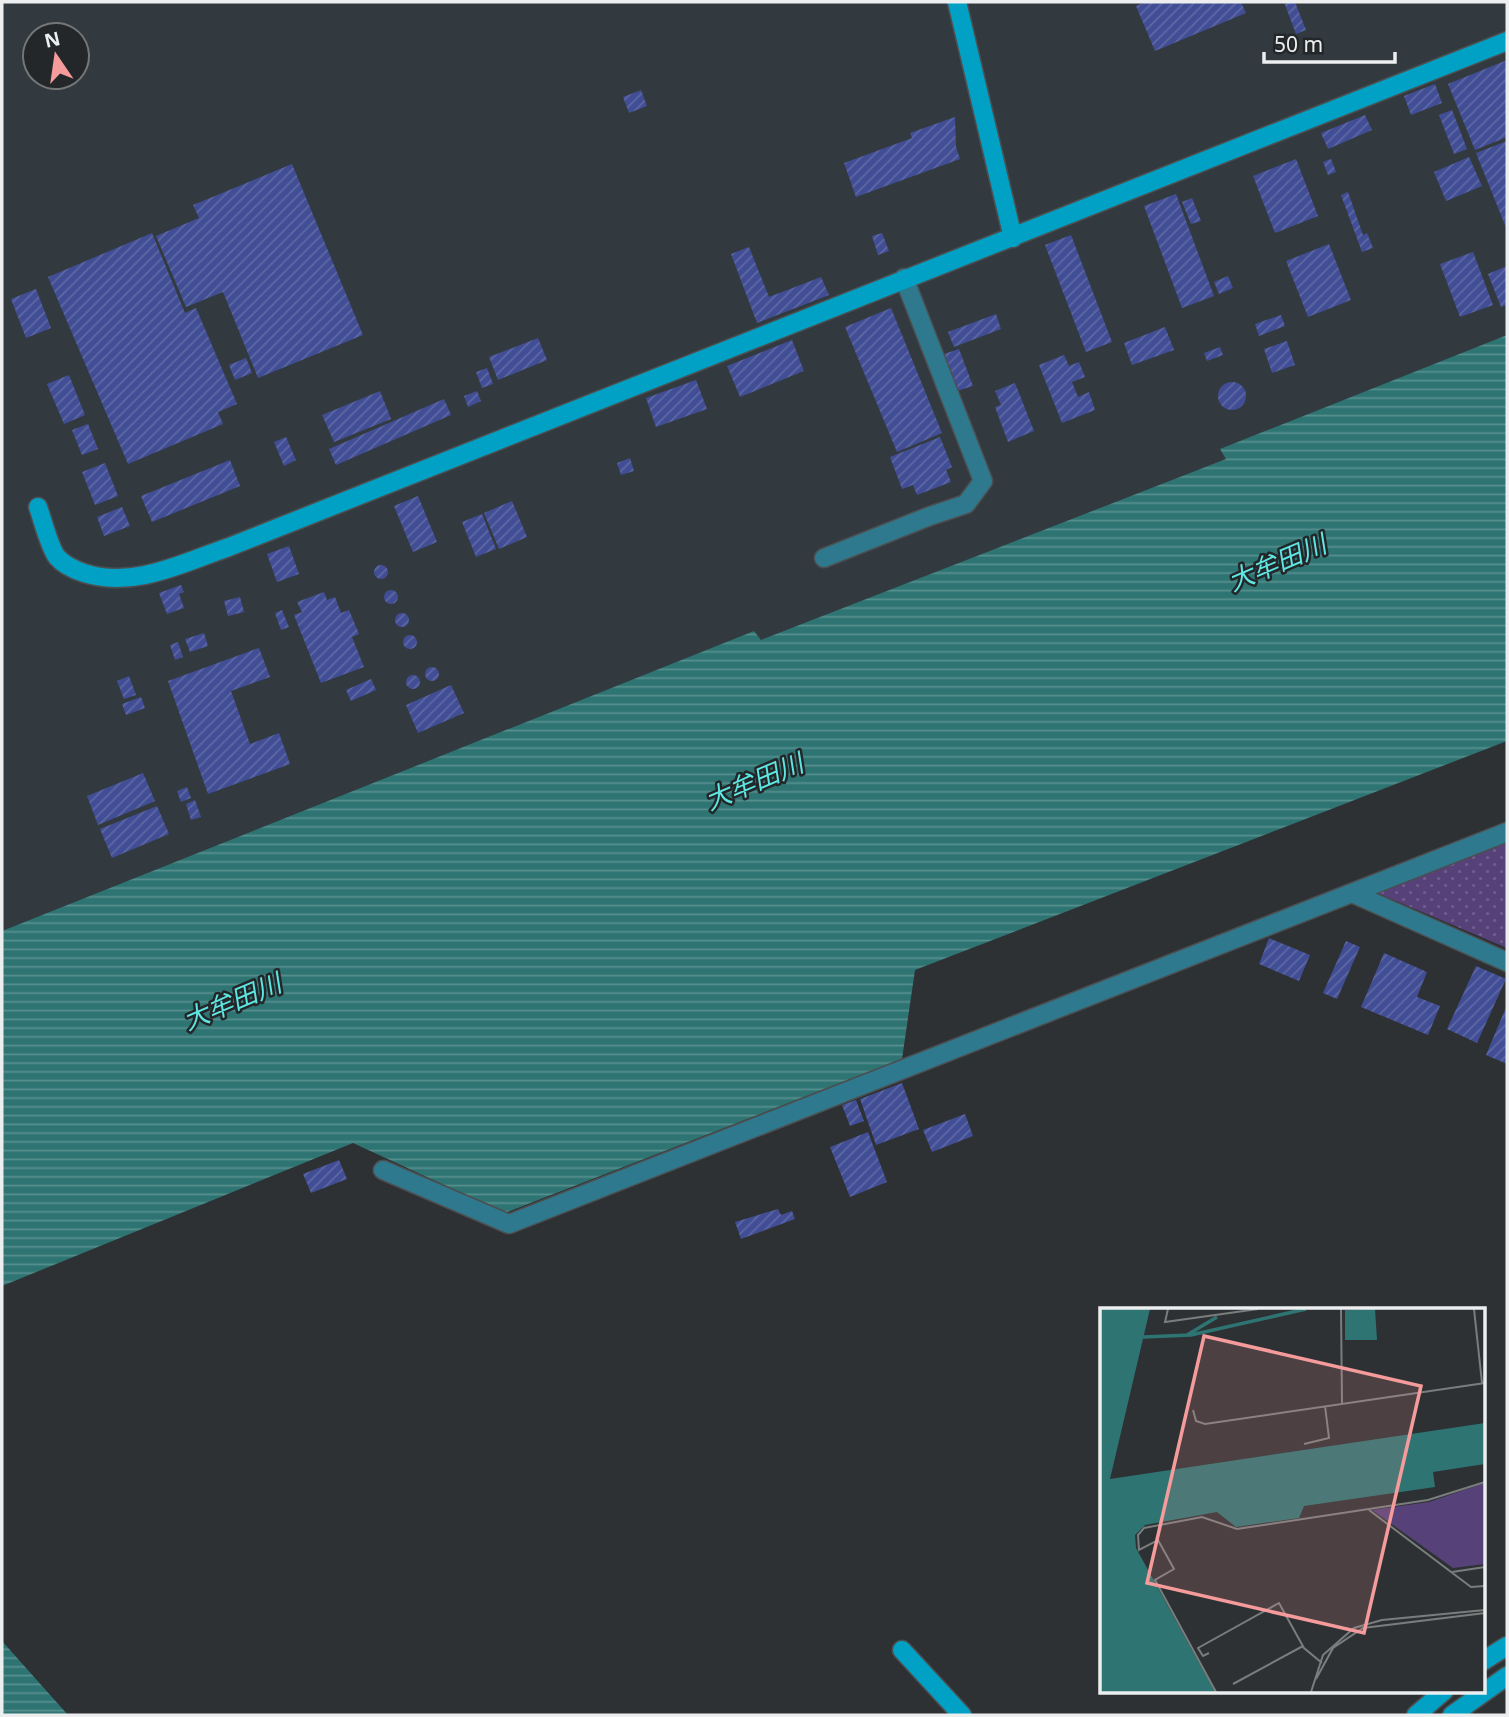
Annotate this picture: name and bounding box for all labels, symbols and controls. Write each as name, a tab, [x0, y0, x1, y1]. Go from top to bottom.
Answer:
north arrow	[21, 21, 91, 91]
scale bar	[1264, 21, 1395, 65]
text: N	[42, 25, 63, 54]
text: 50 m	[1274, 30, 1323, 58]
water label: 大牟田川	[1222, 524, 1334, 599]
water label: 大牟田川	[699, 743, 811, 818]
water label: 大牟田川	[177, 963, 289, 1038]
inset map	[1100, 1308, 1484, 1692]

